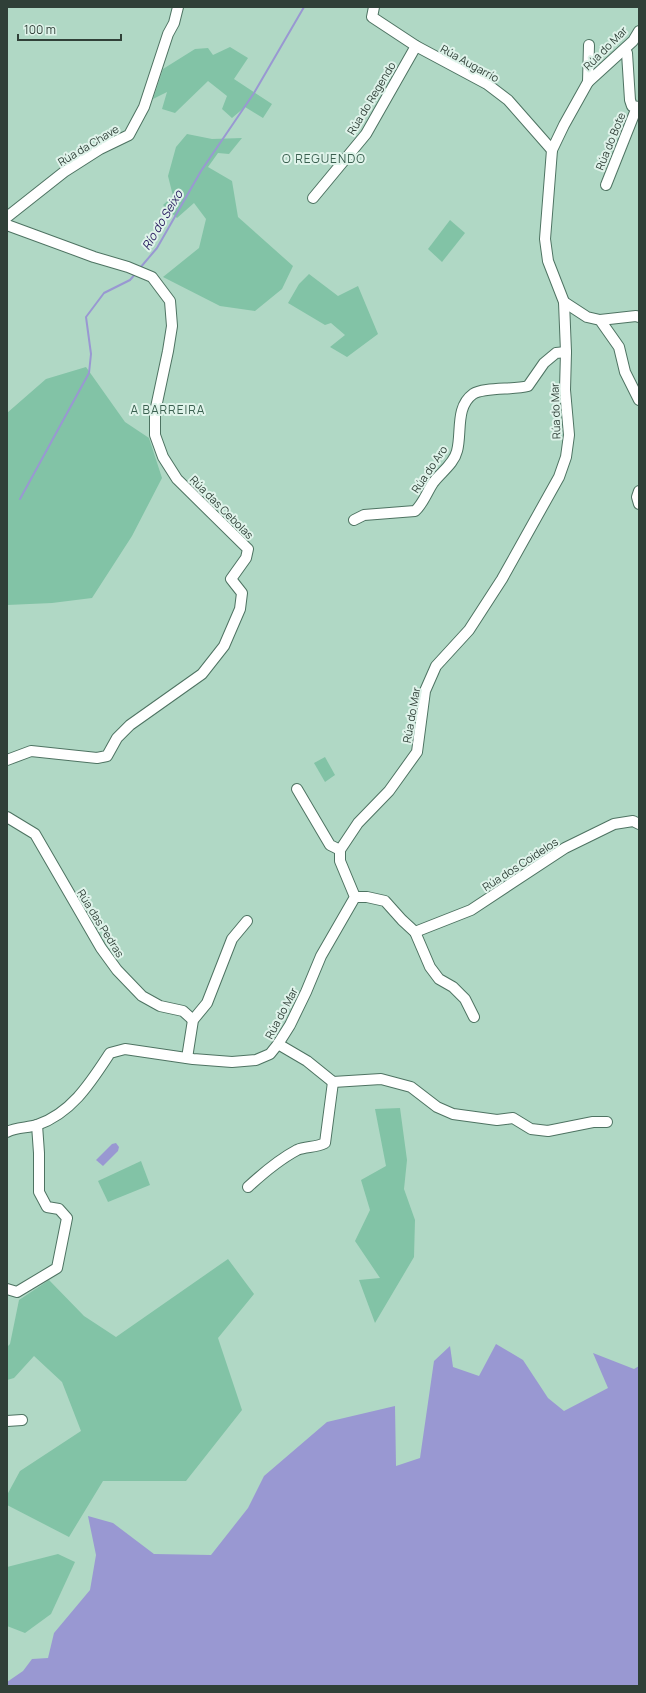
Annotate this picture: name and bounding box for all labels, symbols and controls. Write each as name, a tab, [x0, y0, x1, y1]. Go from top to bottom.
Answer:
scale bar	[18, 16, 121, 42]
text: 100 m	[24, 21, 56, 38]
street label: Rúa do Mar	[580, 23, 630, 73]
street label: Rúa Augarrío	[438, 41, 502, 86]
street label: Rúa do Regendo	[343, 58, 399, 137]
street label: Rúa do Bote	[592, 109, 629, 172]
street label: Rúa da Chave	[55, 121, 122, 169]
district label: O REGUENDO	[282, 150, 366, 167]
water label: Río do Seixo	[137, 186, 187, 253]
street label: Rúa do Mar	[547, 383, 563, 439]
district label: A BARREIRA	[131, 401, 205, 418]
street label: Rúa do Aro	[408, 442, 451, 496]
street label: Rúa das Cebolas	[187, 472, 257, 542]
street label: Rúa do Mar	[399, 686, 423, 744]
street label: Rúa dos Coidelos	[479, 834, 561, 894]
street label: Rúa das Pedras	[74, 886, 128, 960]
street label: Rúa do Mar	[261, 985, 301, 1041]

